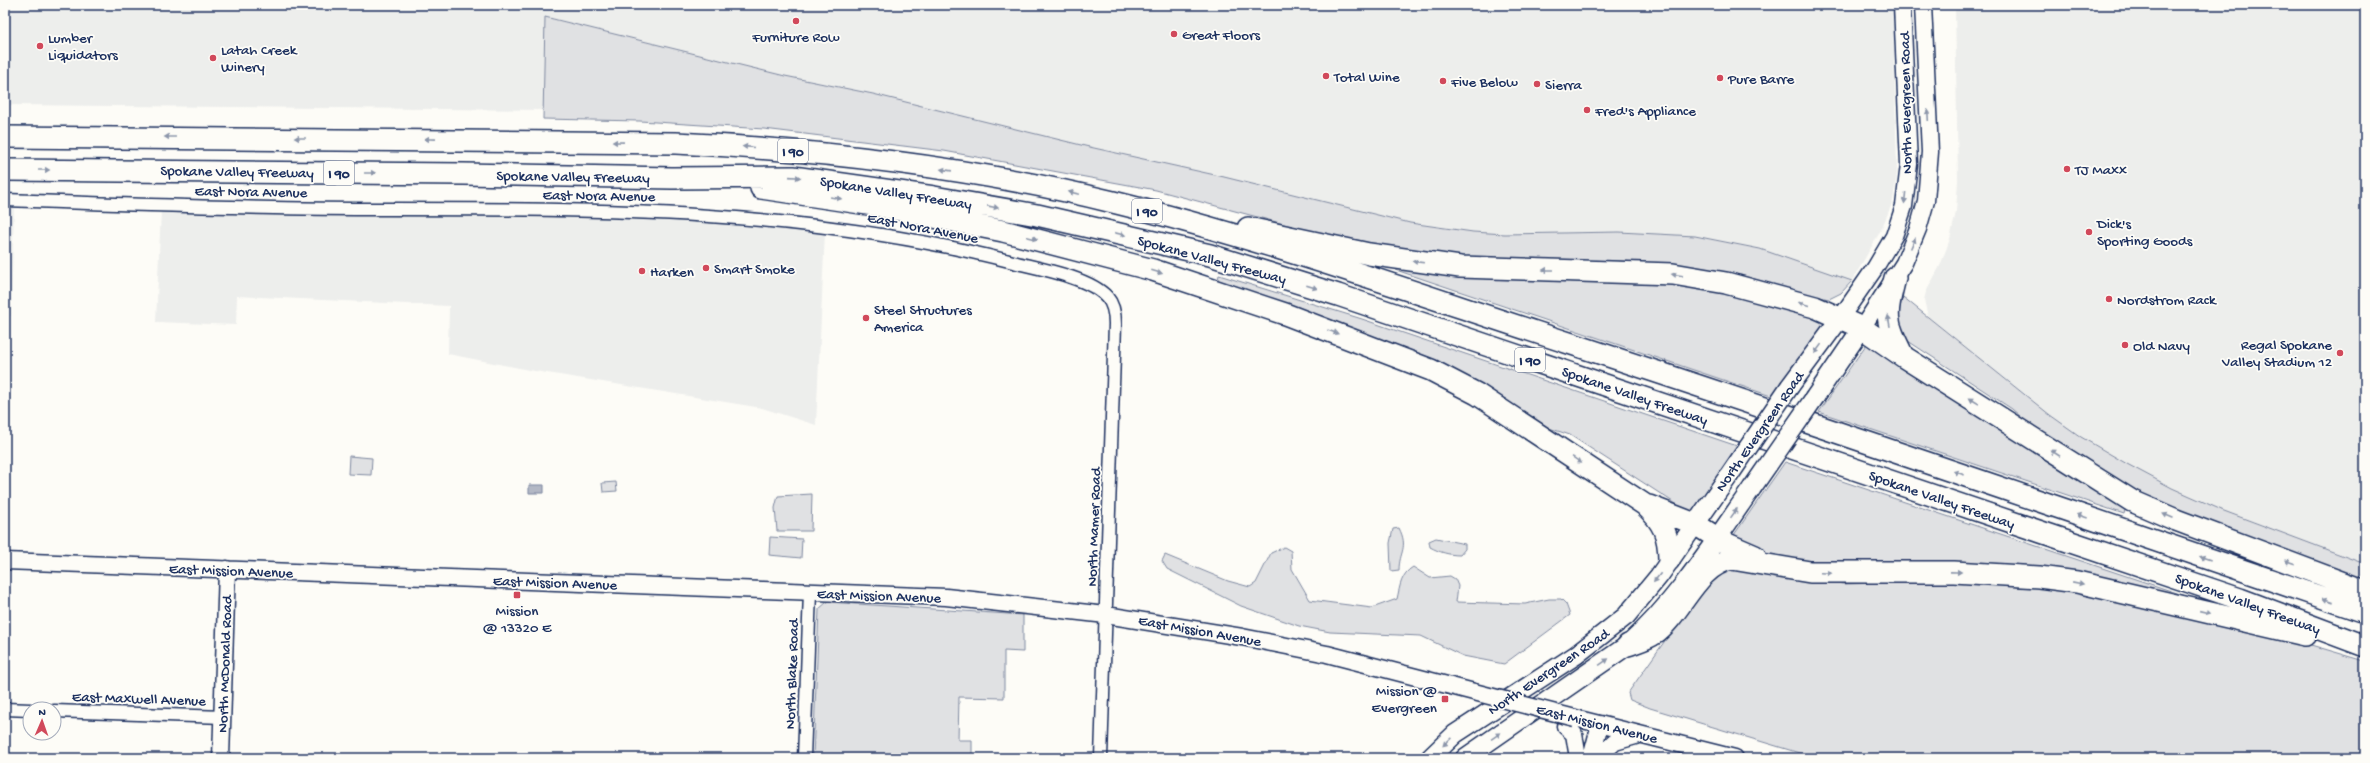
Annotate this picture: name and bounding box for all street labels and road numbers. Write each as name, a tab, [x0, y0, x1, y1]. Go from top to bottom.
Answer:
street label: North Evergreen Road	[1897, 30, 1917, 174]
road number: I 90	[778, 139, 808, 163]
road number: I 90	[324, 161, 354, 185]
street label: Spokane Valley Freeway	[160, 163, 314, 183]
street label: Spokane Valley Freeway	[496, 168, 650, 188]
street label: Spokane Valley Freeway	[819, 173, 973, 215]
street label: East Nora Avenue	[194, 183, 308, 203]
street label: East Nora Avenue	[542, 187, 656, 207]
road number: I 90	[1132, 199, 1162, 223]
street label: East Nora Avenue	[866, 209, 980, 249]
street label: Spokane Valley Freeway	[1135, 232, 1288, 290]
road number: I 90	[1515, 348, 1545, 372]
street label: Spokane Valley Freeway	[1559, 363, 1710, 431]
street label: North Evergreen Road	[1712, 368, 1810, 496]
street label: North Mamer Road	[1084, 466, 1106, 587]
street label: Spokane Valley Freeway	[1866, 467, 2017, 535]
street label: East Mission Avenue	[168, 561, 294, 583]
street label: Spokane Valley Freeway	[2172, 570, 2323, 640]
street label: East Mission Avenue	[492, 573, 618, 595]
street label: East Mission Avenue	[816, 586, 942, 608]
street label: North McDonald Road	[215, 594, 237, 733]
street label: East Mission Avenue	[1137, 612, 1263, 652]
street label: North Blake Road	[782, 617, 804, 730]
street label: North Evergreen Road	[1485, 625, 1614, 720]
street label: East Maxwell Avenue	[72, 689, 207, 711]
street label: East Mission Avenue	[1534, 701, 1659, 749]

